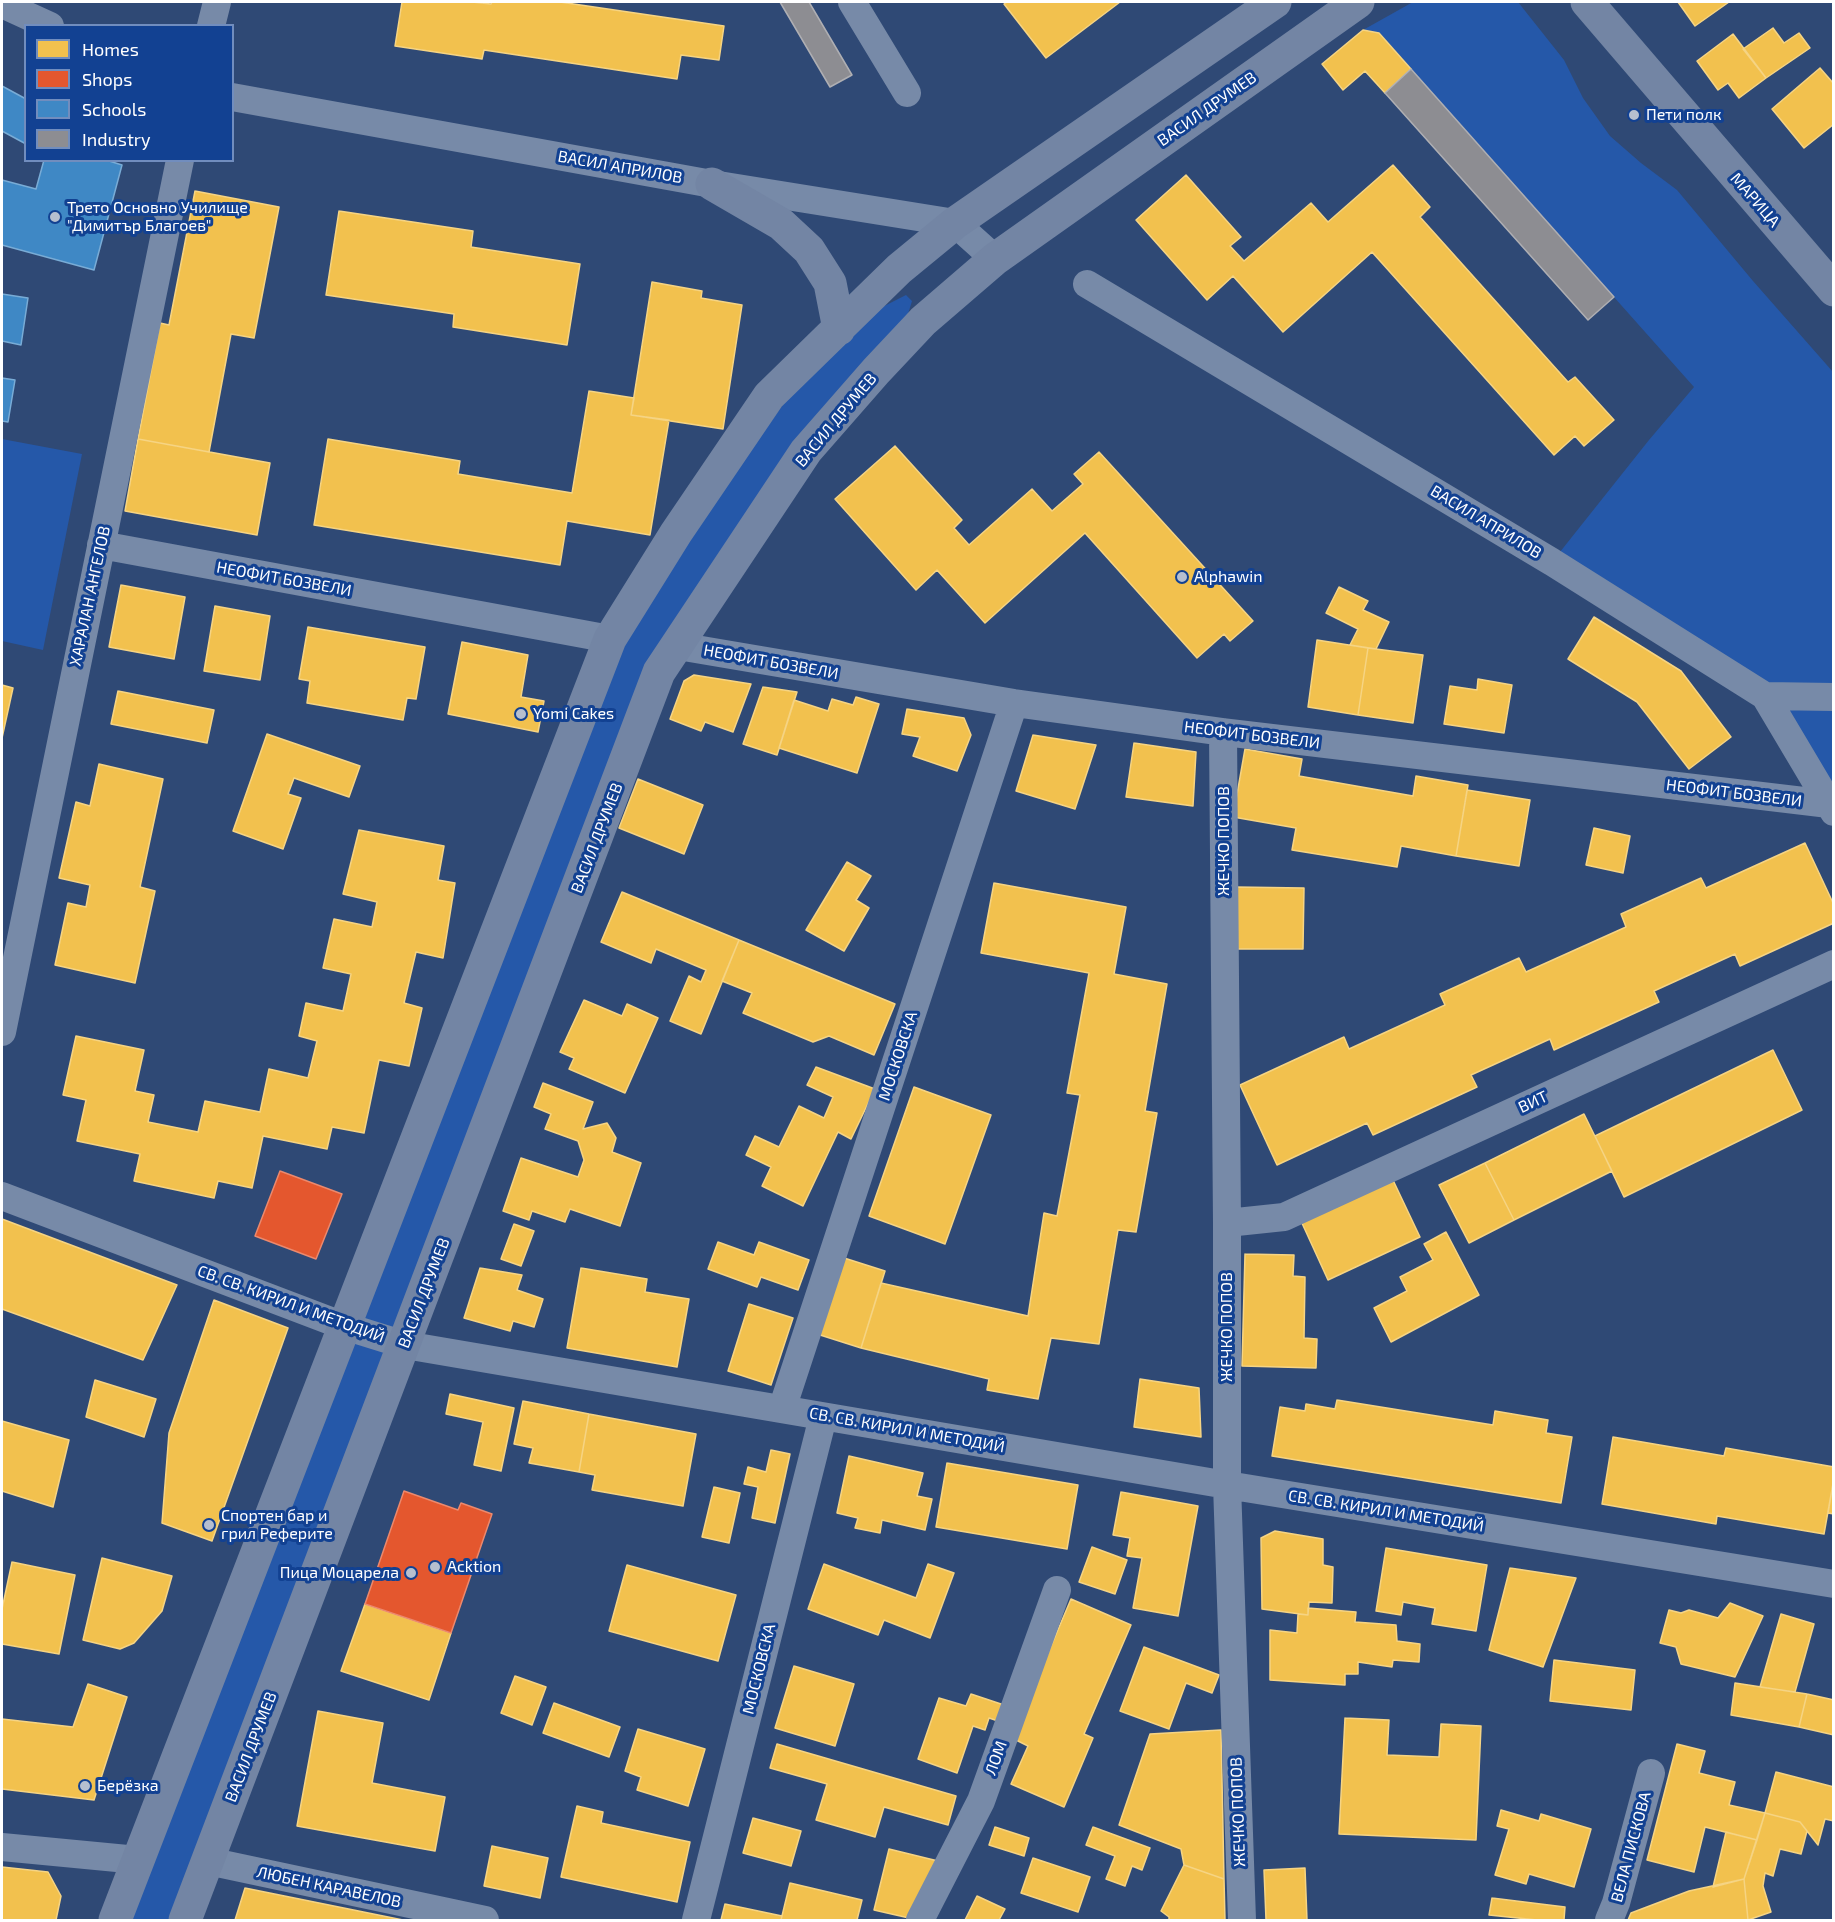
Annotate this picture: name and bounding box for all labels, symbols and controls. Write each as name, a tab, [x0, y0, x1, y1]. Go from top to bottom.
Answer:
legend	[24, 24, 234, 162]
text: Homes	[82, 38, 139, 60]
text: Shops	[82, 68, 132, 90]
street label: ВАСИЛ ДРУМЕВ	[1154, 68, 1260, 150]
text: Schools	[82, 98, 146, 120]
place label: Пети полк	[1646, 105, 1722, 125]
marker: Пети полк	[1627, 108, 1641, 122]
text: Industry	[82, 128, 151, 150]
street label: ВАСИЛ АПРИЛОВ	[556, 147, 684, 187]
street label: МАРИЦА	[1726, 169, 1784, 231]
place label: Трето Основно Училище "Димитър Благоев"	[67, 198, 248, 236]
marker: Трето Основно Училище "Димитър Благоев"	[48, 210, 62, 224]
street label: ВАСИЛ ДРУМЕВ	[791, 369, 881, 471]
street label: ВАСИЛ АПРИЛОВ	[1427, 481, 1545, 563]
street label: ХАРАЛАН АНГЕЛОВ	[66, 524, 114, 668]
street label: НЕОФИТ БОЗВЕЛИ	[215, 558, 353, 600]
place label: Alphawin	[1194, 567, 1263, 587]
marker: Alphawin	[1175, 570, 1189, 584]
street label: НЕОФИТ БОЗВЕЛИ	[702, 641, 840, 683]
place label: Yomi Cakes	[533, 704, 614, 724]
marker: Yomi Cakes	[514, 707, 528, 721]
street label: НЕОФИТ БОЗВЕЛИ	[1183, 717, 1321, 753]
street label: НЕОФИТ БОЗВЕЛИ	[1665, 775, 1803, 811]
street label: ВАСИЛ ДРУМЕВ	[567, 780, 627, 896]
street label: ЖЕЧКО ПОПОВ	[1214, 786, 1234, 896]
street label: МОСКОВСКА	[875, 1009, 921, 1103]
street label: ВИТ	[1515, 1087, 1551, 1117]
street label: ВАСИЛ ДРУМЕВ	[394, 1235, 454, 1351]
street label: СВ. СВ. КИРИЛ И МЕТОДИЙ	[195, 1261, 387, 1347]
street label: ЖЕЧКО ПОПОВ	[1217, 1272, 1237, 1382]
street label: СВ. СВ. КИРИЛ И МЕТОДИЙ	[808, 1403, 1006, 1457]
street label: СВ. СВ. КИРИЛ И МЕТОДИЙ	[1287, 1486, 1485, 1536]
place label: Спортен бар и грил Реферите	[221, 1506, 333, 1544]
marker: Спортен бар и грил Реферите	[202, 1518, 216, 1532]
place label: Acktion	[447, 1557, 501, 1577]
marker: Acktion	[428, 1560, 442, 1574]
place label: Пица Моцарела	[280, 1563, 399, 1583]
marker: Пица Моцарела	[404, 1566, 418, 1580]
street label: МОСКОВСКА	[738, 1622, 780, 1716]
street label: ВАСИЛ ДРУМЕВ	[221, 1689, 281, 1805]
street label: ЛОМ	[981, 1738, 1011, 1778]
street label: ЖЕЧКО ПОПОВ	[1226, 1757, 1250, 1867]
place label: Берёзка	[97, 1776, 159, 1796]
marker: Берёзка	[78, 1779, 92, 1793]
street label: ВЕЛА ПИСКОВА	[1607, 1790, 1655, 1904]
street label: ЛЮБЕН КАРАВЕЛОВ	[255, 1862, 403, 1912]

